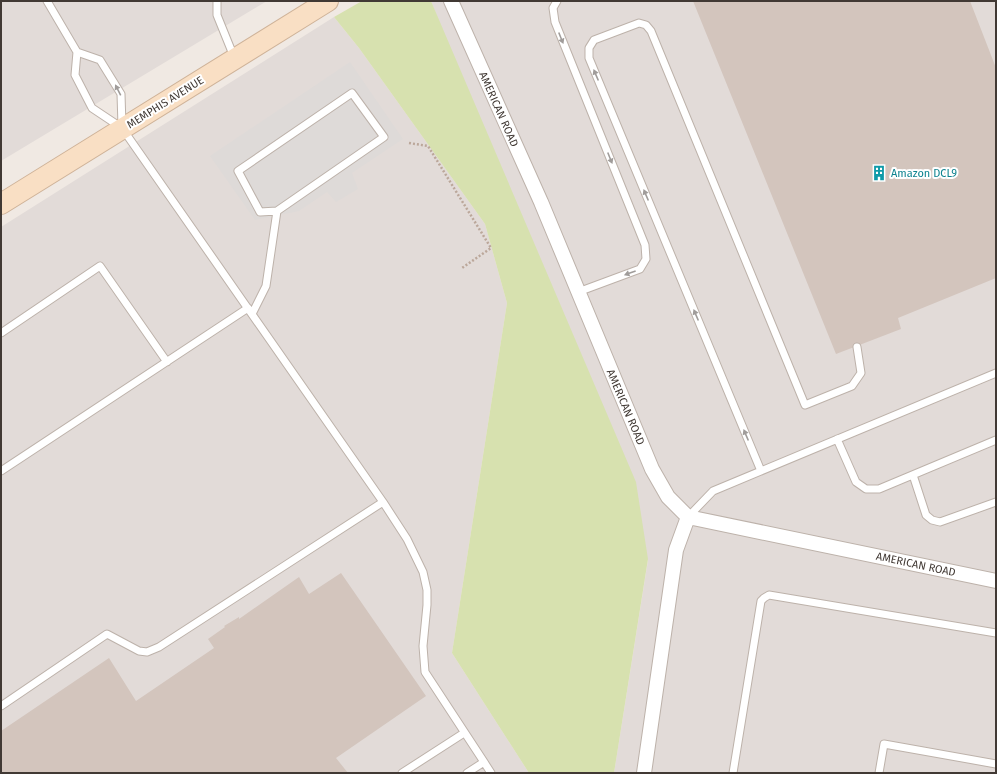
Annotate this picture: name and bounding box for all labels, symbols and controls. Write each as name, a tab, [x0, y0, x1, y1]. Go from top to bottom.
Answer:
one-way arrow	[559, 32, 565, 44]
street label: AMERICAN ROAD	[476, 70, 521, 149]
one-way arrow	[593, 70, 599, 81]
street label: MEMPHIS AVENUE	[125, 74, 206, 131]
one-way arrow	[115, 84, 122, 96]
one-way arrow	[607, 153, 613, 165]
building icon: Amazon DCL9	[870, 164, 888, 182]
place label: Amazon DCL9	[891, 167, 957, 180]
one-way arrow	[643, 190, 649, 201]
one-way arrow	[624, 270, 636, 276]
one-way arrow	[693, 310, 699, 321]
street label: AMERICAN ROAD	[604, 367, 647, 447]
one-way arrow	[743, 430, 749, 441]
street label: AMERICAN ROAD	[875, 550, 957, 579]

